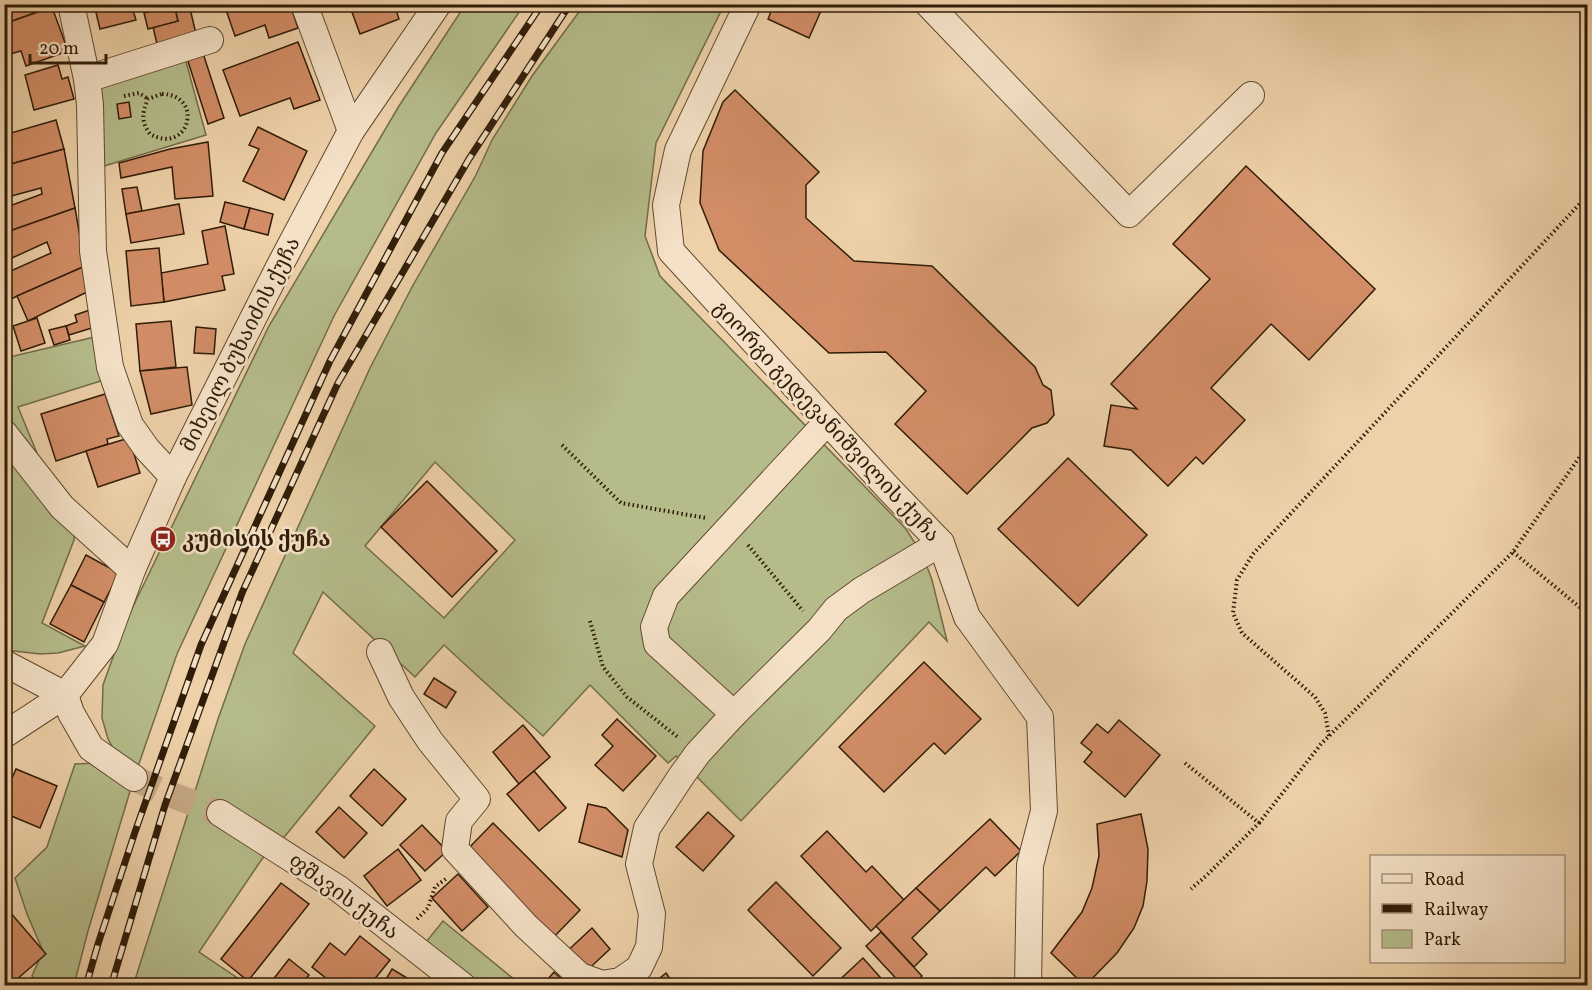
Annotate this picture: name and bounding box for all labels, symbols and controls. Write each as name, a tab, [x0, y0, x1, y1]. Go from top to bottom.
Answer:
scale bar	[30, 27, 106, 65]
text: 20 m	[39, 37, 79, 62]
street label: მიხეილ ბუხაიძის ქუჩა	[175, 232, 308, 457]
street label: გიორგი გედევანიშვილის ქუჩა	[706, 295, 946, 549]
bus stop icon: კუმისის ქუჩა	[148, 524, 178, 554]
place label: კუმისის ქუჩა	[182, 526, 330, 555]
street label: ფშავის ქუჩა	[282, 847, 404, 947]
legend	[1370, 855, 1565, 963]
text: Road	[1424, 868, 1465, 893]
text: Railway	[1424, 898, 1488, 923]
text: Park	[1424, 928, 1461, 953]

